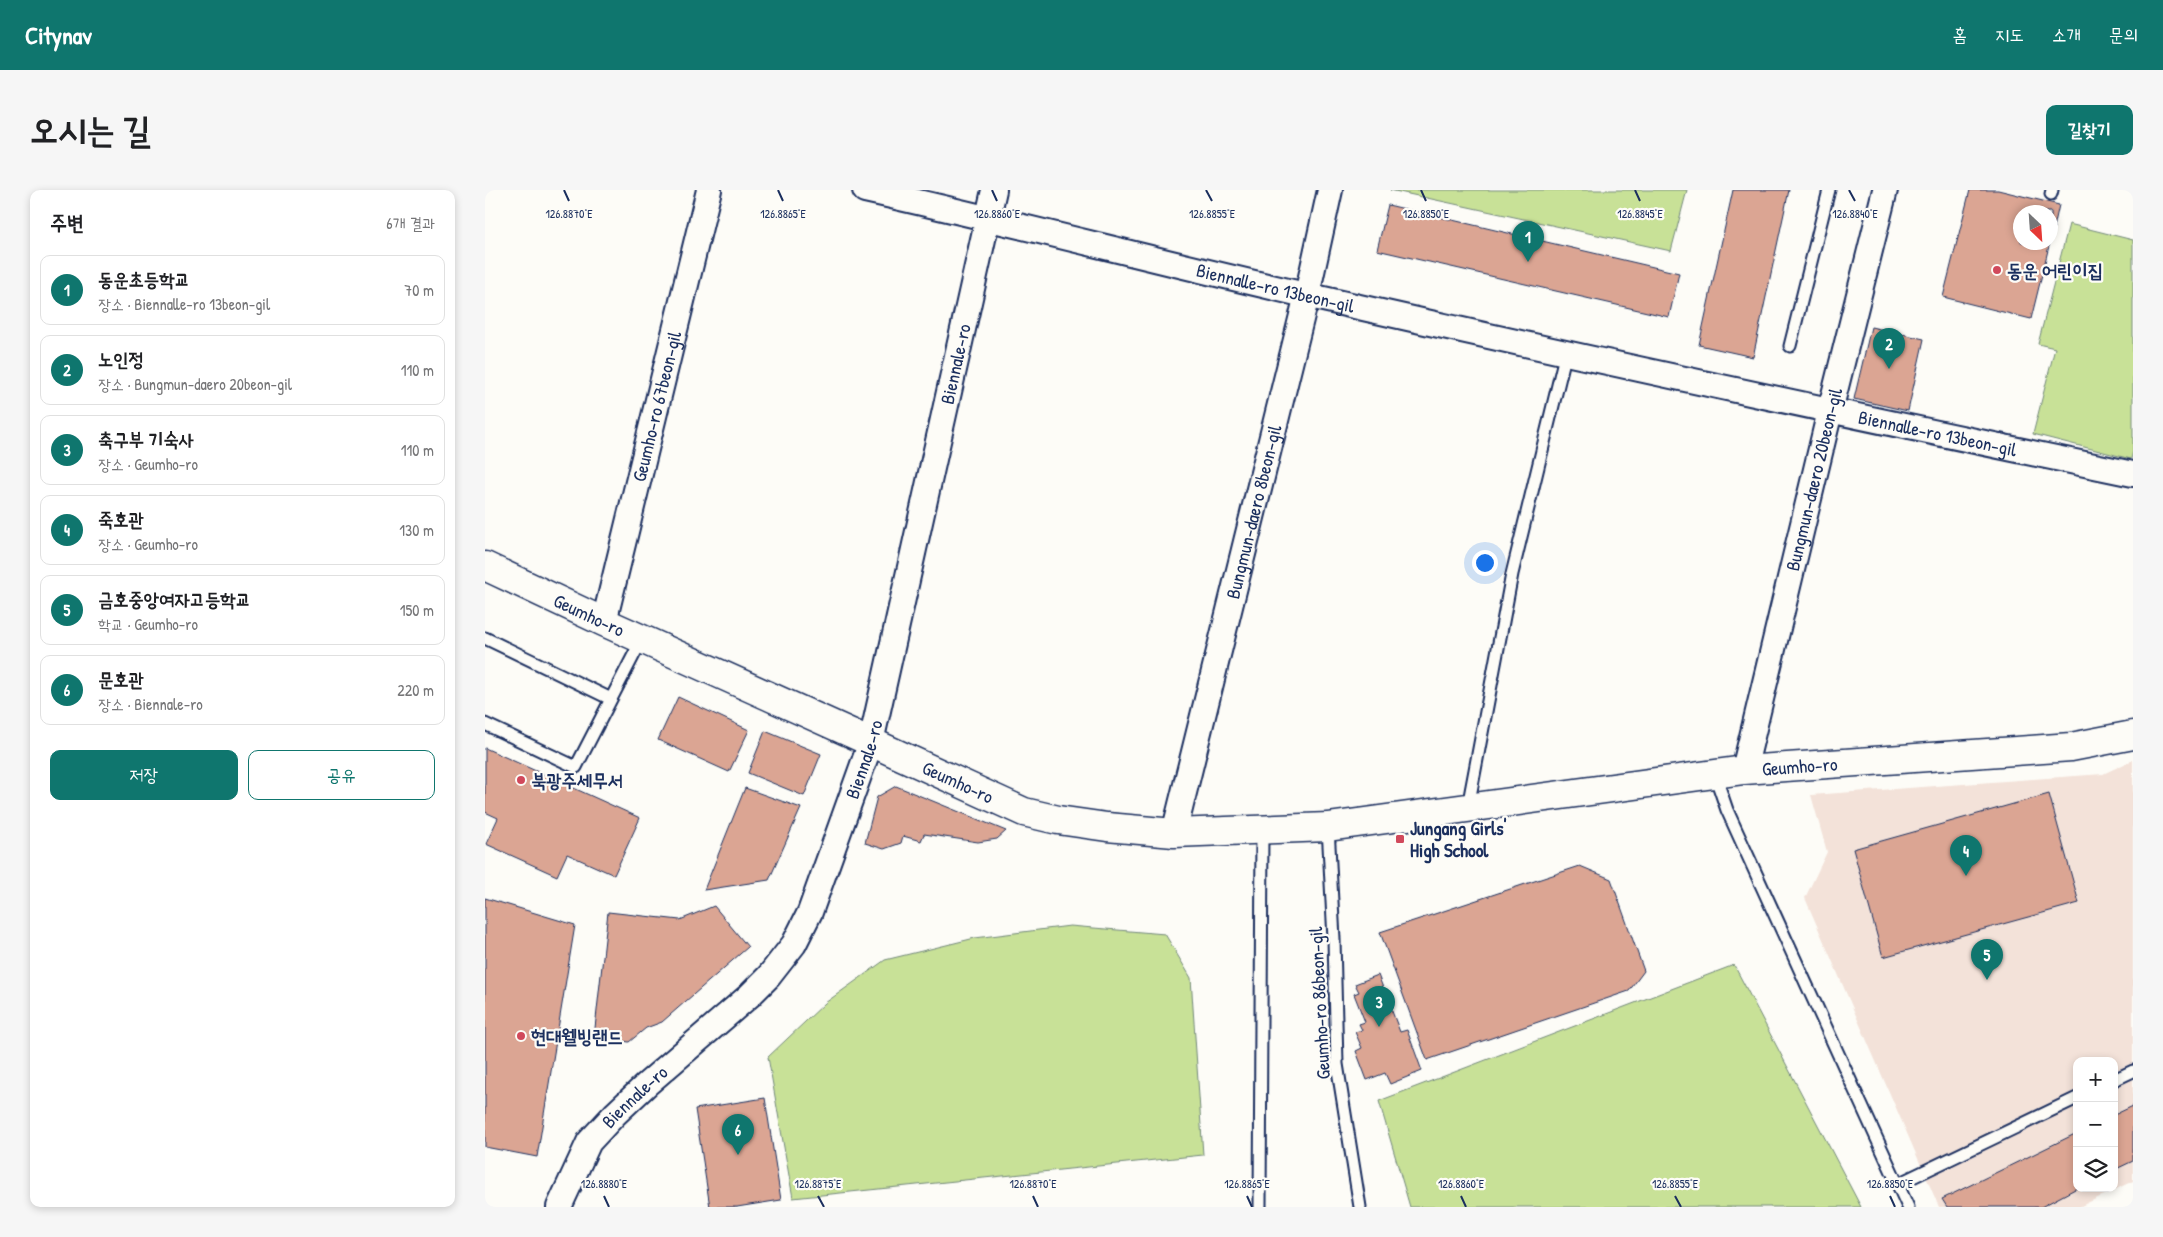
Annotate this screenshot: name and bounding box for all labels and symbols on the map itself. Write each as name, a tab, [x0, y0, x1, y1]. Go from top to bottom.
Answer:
text: 126.8870°E	[545, 205, 593, 222]
text: 126.8865°E	[760, 205, 807, 222]
text: 126.8860°E	[974, 205, 1021, 222]
text: 126.8855°E	[1189, 205, 1236, 222]
text: 126.8850°E	[1403, 205, 1450, 222]
text: 126.8845°E	[1617, 205, 1663, 222]
text: 126.8840°E	[1832, 205, 1879, 222]
north arrow	[2013, 205, 2058, 250]
pin: 1	[1512, 221, 1544, 262]
street label: Biennalle-ro 13beon-gil	[1194, 257, 1358, 319]
place label: 동운 어린이집	[2007, 257, 2103, 283]
marker: 동운 어린이집	[1991, 264, 2003, 276]
street label: Biennale-ro	[934, 321, 977, 406]
street label: Geumho-ro 67beon-gil	[626, 327, 687, 484]
pin: 2	[1873, 328, 1905, 369]
street label: Bungmun-daero 20beon-gil	[1779, 384, 1849, 573]
street label: Biennalle-ro 13beon-gil	[1856, 404, 2020, 463]
street label: Bungmun-daero 8beon-gil	[1219, 421, 1288, 601]
your location	[1472, 550, 1498, 576]
street label: Geumho-ro	[549, 587, 629, 643]
street label: Biennale-ro	[839, 717, 889, 802]
street label: Geumho-ro	[1761, 750, 1839, 782]
street label: Geumho-ro	[918, 754, 998, 810]
place label: 북광주세무서	[531, 767, 623, 793]
marker: 북광주세무서	[515, 774, 527, 786]
place label: Jungang Girls' High School	[1410, 815, 1507, 864]
marker: Jungang Girls' High School	[1394, 833, 1406, 845]
pin: 4	[1950, 835, 1982, 876]
street label: Geumho-ro 86beon-gil	[1302, 925, 1336, 1080]
pin: 5	[1971, 939, 2003, 980]
pin: 3	[1363, 986, 1395, 1027]
place label: 현대웰빙랜드	[531, 1023, 623, 1049]
marker: 현대웰빙랜드	[515, 1030, 527, 1042]
street label: Biennale-ro	[596, 1059, 673, 1133]
pin: 6	[722, 1114, 754, 1155]
text: 126.8880°E	[581, 1175, 628, 1192]
text: 126.8875°E	[795, 1175, 842, 1192]
text: 126.8870°E	[1009, 1175, 1057, 1192]
text: 126.8865°E	[1224, 1175, 1271, 1192]
text: 126.8860°E	[1438, 1175, 1485, 1192]
text: 126.8855°E	[1652, 1175, 1699, 1192]
text: 126.8850°E	[1867, 1175, 1914, 1192]

